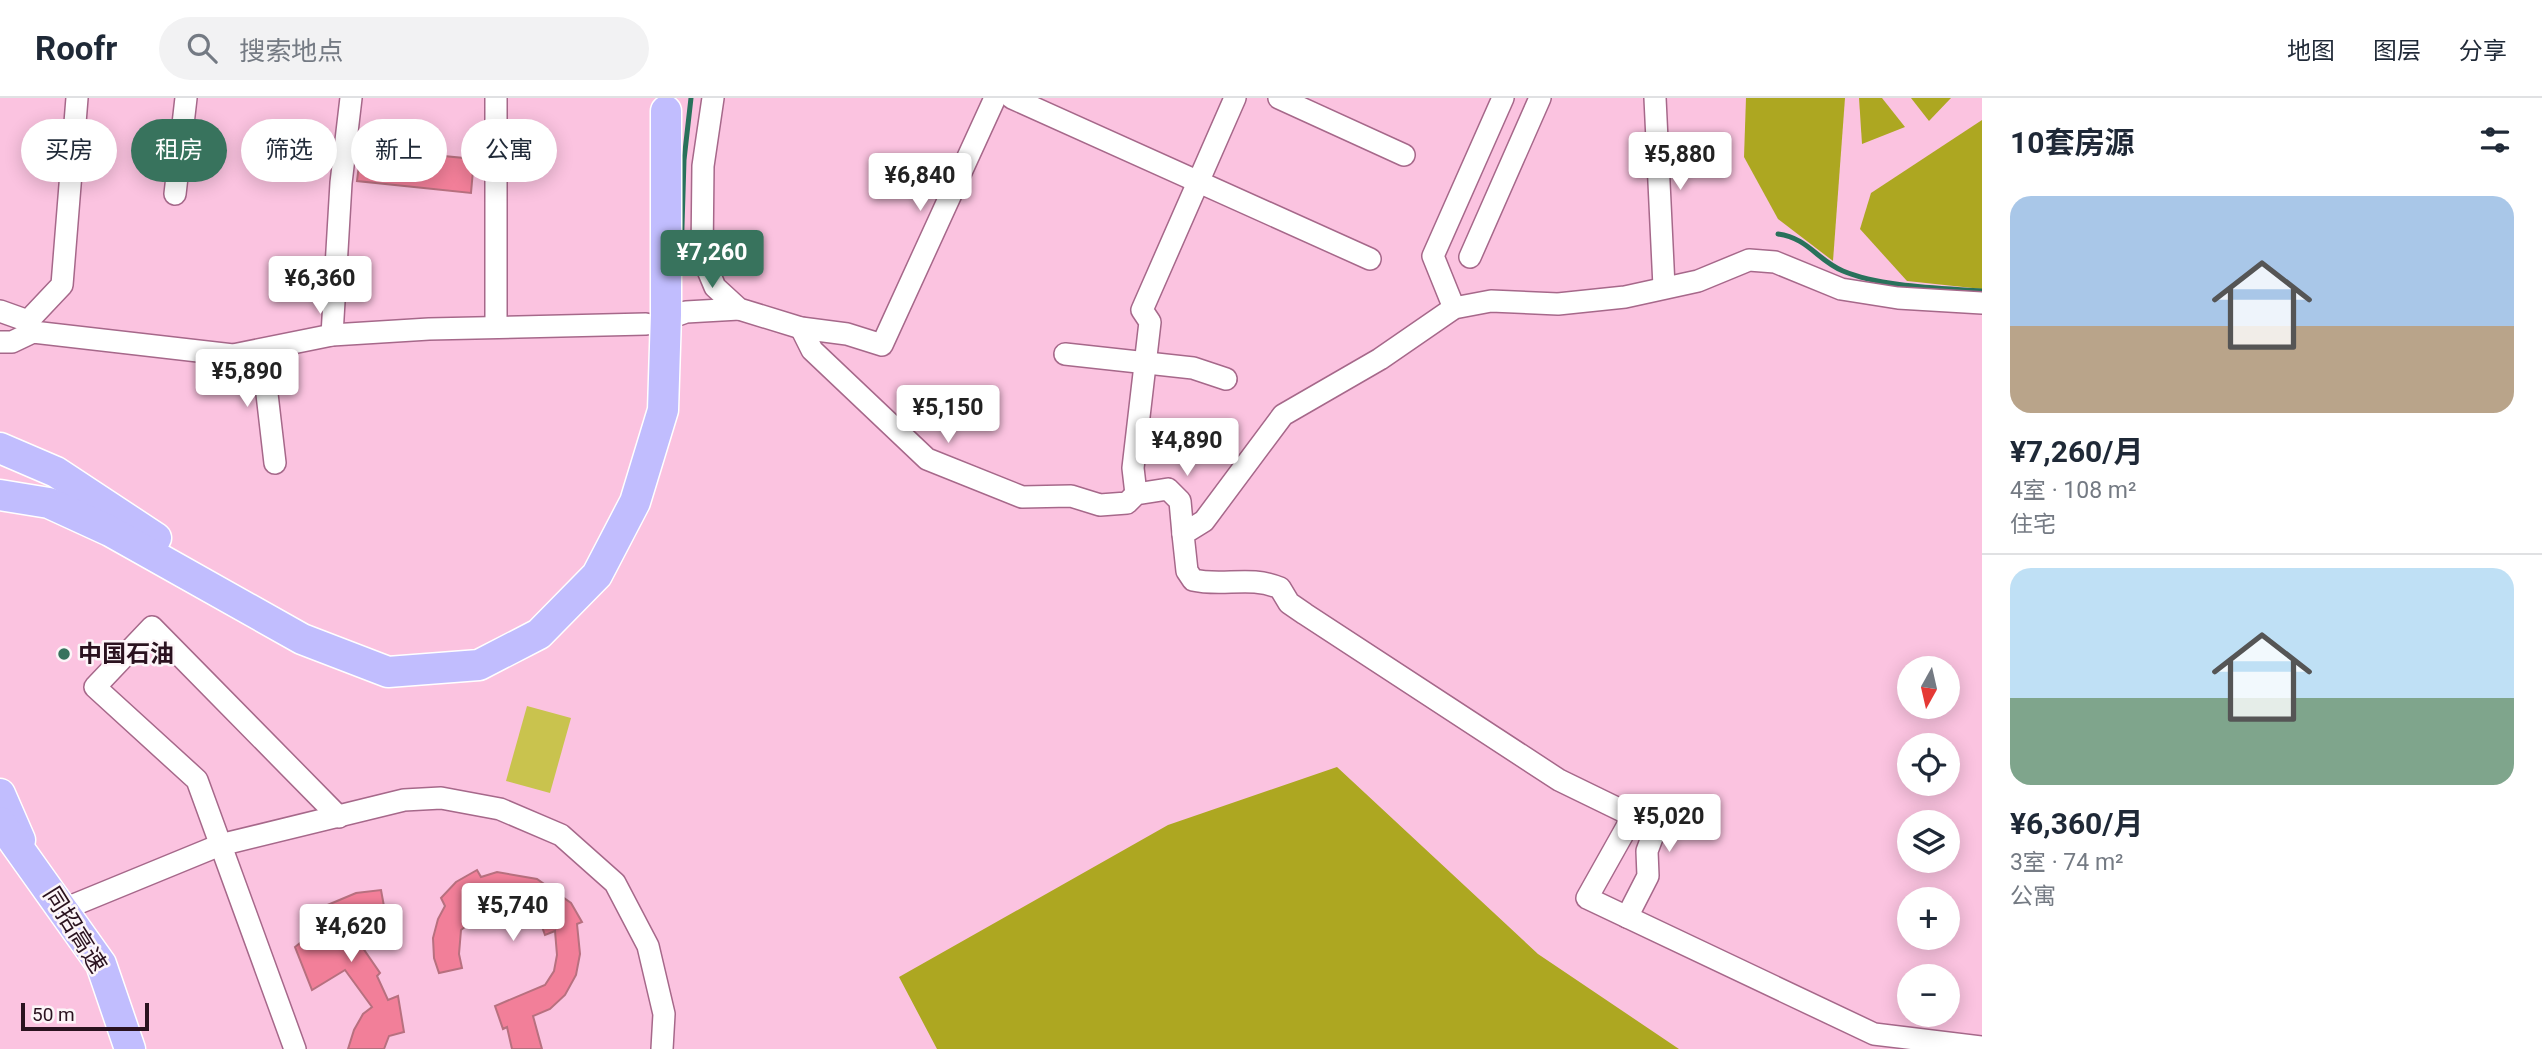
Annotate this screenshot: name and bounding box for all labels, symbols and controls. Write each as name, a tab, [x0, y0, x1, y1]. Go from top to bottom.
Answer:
search box	[159, 17, 649, 80]
text: Roofr	[35, 29, 117, 68]
icon: search	[183, 29, 221, 67]
text: 搜索地点	[239, 36, 343, 66]
text: 地图	[2287, 37, 2335, 65]
text: 图层	[2373, 37, 2421, 65]
text: 分享	[2459, 37, 2507, 65]
chip: 买房	[21, 119, 117, 182]
chip: 租房	[131, 119, 227, 182]
chip: 筛选	[241, 119, 337, 182]
chip: 新上	[351, 119, 447, 182]
chip: 公寓	[461, 119, 557, 182]
icon: filters	[2476, 121, 2514, 159]
text: 10套房源	[2010, 125, 2134, 160]
pin: ¥5,880	[1623, 132, 1737, 192]
text: ¥5,880	[1645, 141, 1715, 168]
pin: ¥6,840	[863, 153, 977, 213]
text: ¥6,840	[885, 162, 955, 189]
pin: ¥7,260	[655, 230, 769, 290]
text: ¥7,260	[677, 239, 747, 266]
icon: home	[2199, 242, 2325, 368]
pin: ¥6,360	[263, 256, 377, 316]
text: ¥6,360	[285, 265, 355, 292]
pin: ¥5,890	[190, 350, 304, 409]
text: ¥5,890	[212, 358, 282, 385]
pin: ¥5,150	[891, 386, 1005, 445]
text: ¥5,150	[913, 394, 983, 421]
pin: ¥4,890	[1130, 418, 1244, 478]
text: ¥4,890	[1152, 427, 1222, 454]
text: ¥7,260/月	[2010, 434, 2143, 469]
text: 4室 · 108 m²	[2010, 477, 2136, 504]
text: 住宅	[2010, 511, 2056, 538]
icon: home	[2199, 614, 2325, 740]
place label: 中国石油	[78, 640, 174, 668]
marker: 中国石油	[56, 646, 72, 662]
north arrow	[1897, 656, 1960, 719]
map controls	[1897, 656, 1960, 1027]
button: locate	[1897, 733, 1960, 796]
pin: ¥5,020	[1612, 794, 1726, 854]
text: ¥5,020	[1634, 803, 1704, 830]
text: ¥6,360/月	[2010, 806, 2143, 841]
button: layers	[1897, 810, 1960, 873]
text: 3室 · 74 m²	[2010, 849, 2124, 876]
street label: 同招高速	[38, 882, 112, 978]
text: 公寓	[2010, 883, 2056, 910]
pin: ¥5,740	[456, 884, 570, 943]
button: +	[1897, 887, 1960, 950]
text: ¥5,740	[478, 892, 548, 919]
pin: ¥4,620	[294, 904, 408, 964]
text: ¥4,620	[316, 913, 386, 940]
button: −	[1897, 964, 1960, 1027]
scale bar	[21, 1000, 149, 1032]
text: 50 m	[32, 1003, 75, 1026]

